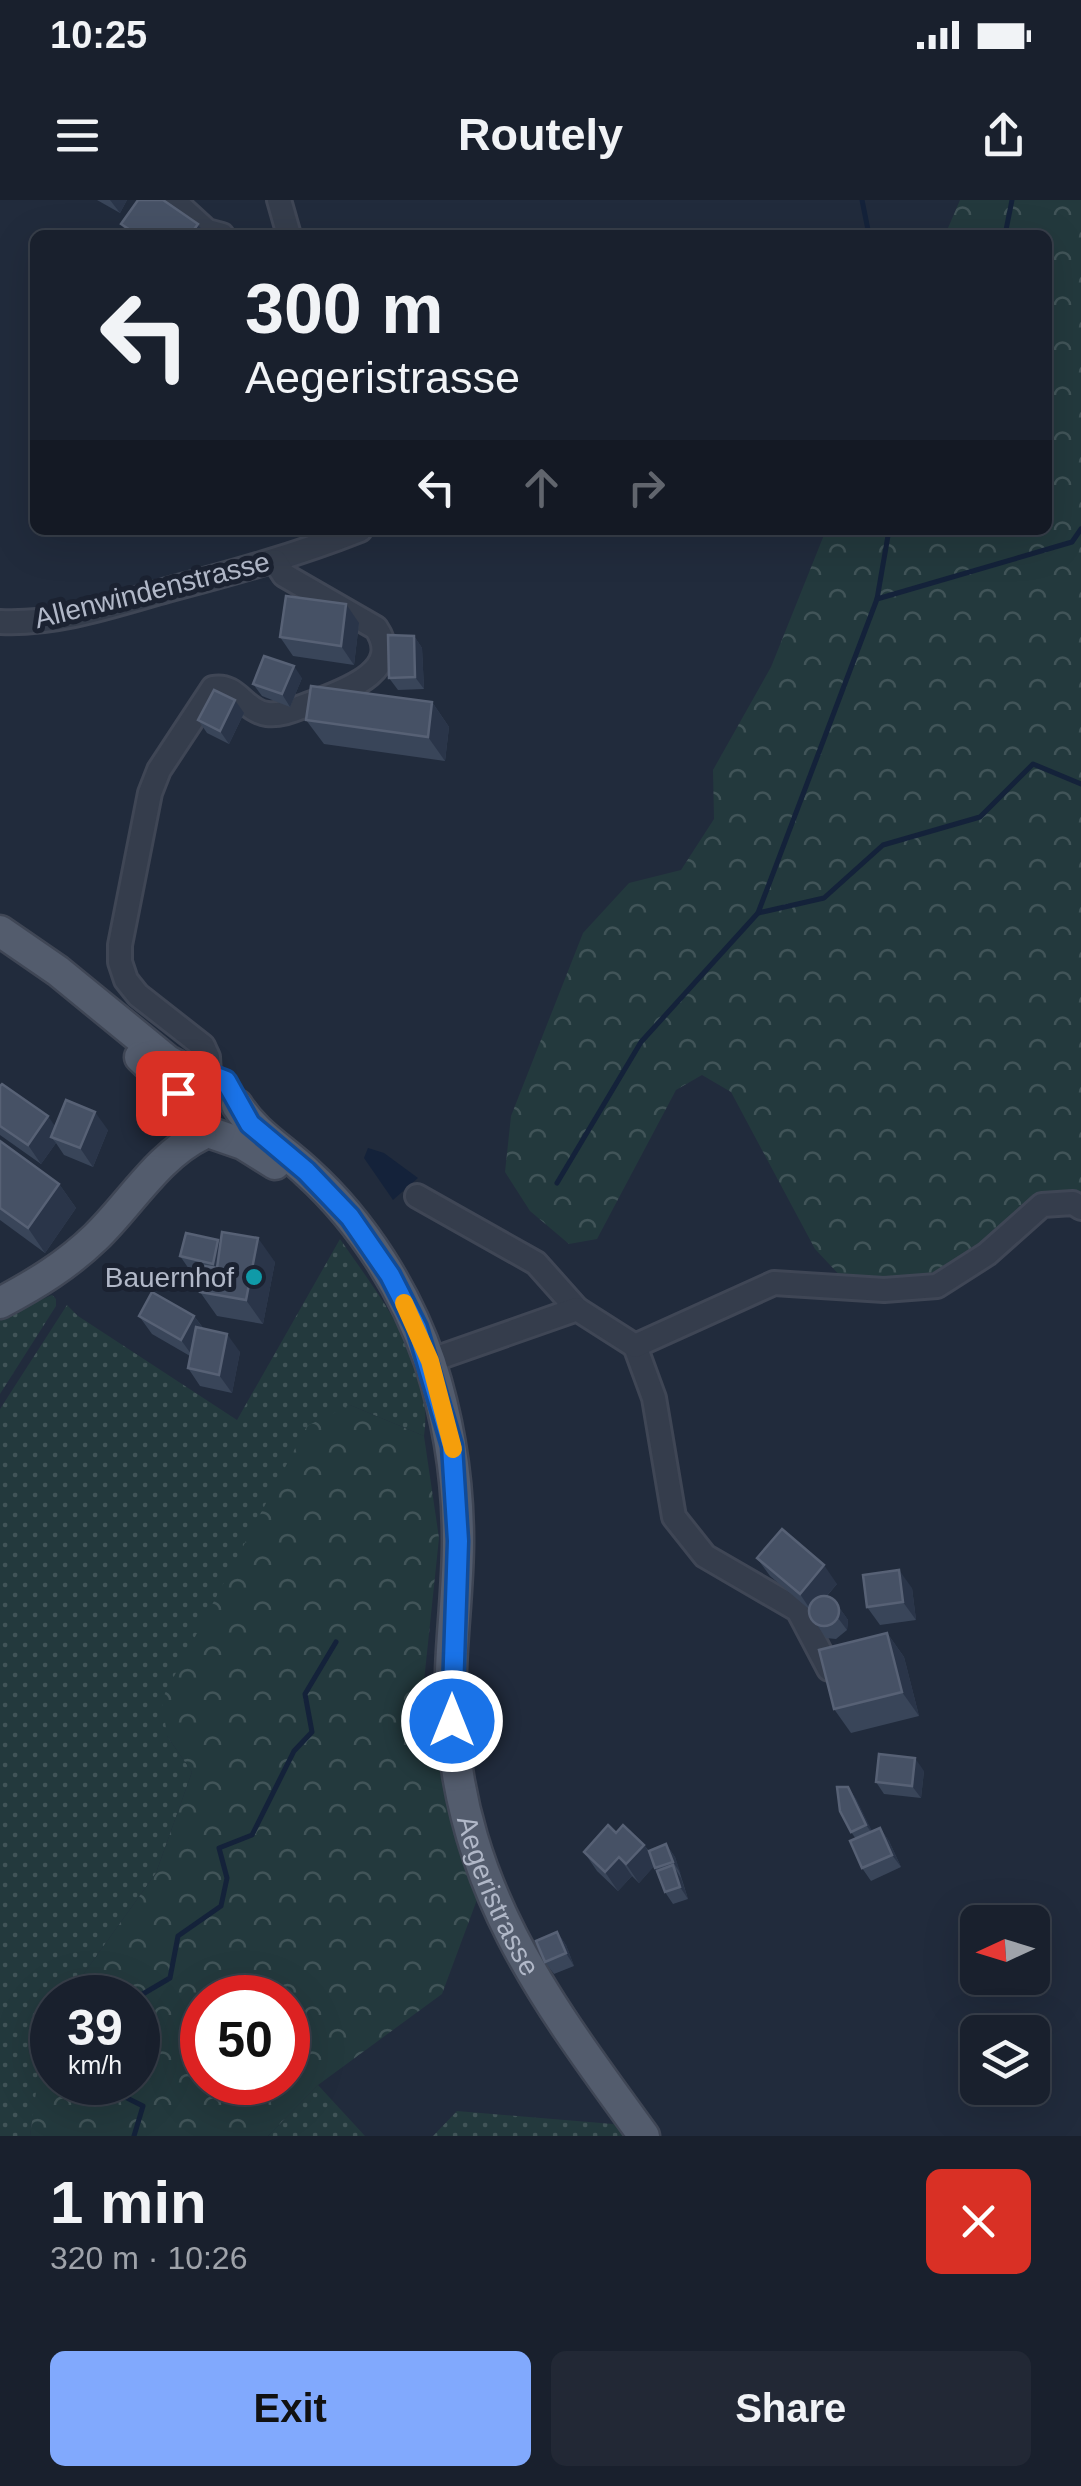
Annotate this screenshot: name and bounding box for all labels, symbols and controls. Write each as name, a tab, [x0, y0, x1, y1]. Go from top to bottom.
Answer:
text: 10:25	[50, 14, 147, 56]
icon: menu	[50, 108, 105, 163]
icon: share	[976, 108, 1031, 163]
text: Routely	[458, 109, 623, 160]
icon: left	[80, 270, 210, 400]
text: 300 m	[245, 270, 443, 348]
text: Aegeristrasse	[245, 352, 520, 403]
icon: left	[409, 460, 464, 515]
icon: ahead	[514, 460, 569, 515]
icon: right	[619, 460, 674, 515]
street label: Allenwindenstrasse	[31, 546, 273, 634]
pin	[136, 1051, 221, 1136]
icon: arrive	[151, 1066, 206, 1121]
place label: Bauernhof	[105, 1262, 234, 1293]
marker: Bauernhof	[243, 1266, 265, 1288]
position arrow	[400, 1669, 504, 1773]
street label: Aegeristrasse	[451, 1812, 546, 1981]
north arrow	[960, 1905, 1050, 1995]
map controls	[960, 1905, 1050, 2105]
speed limit sign: 50	[180, 1975, 310, 2105]
text: 39	[67, 2000, 123, 2056]
button: layers	[960, 2015, 1050, 2105]
text: km/h	[68, 2051, 122, 2079]
text: 1 min	[50, 2169, 207, 2236]
button: close	[926, 2169, 1031, 2274]
text: 320 m · 10:26	[50, 2240, 247, 2276]
button: Exit	[50, 2351, 531, 2466]
button: Share	[551, 2351, 1031, 2466]

